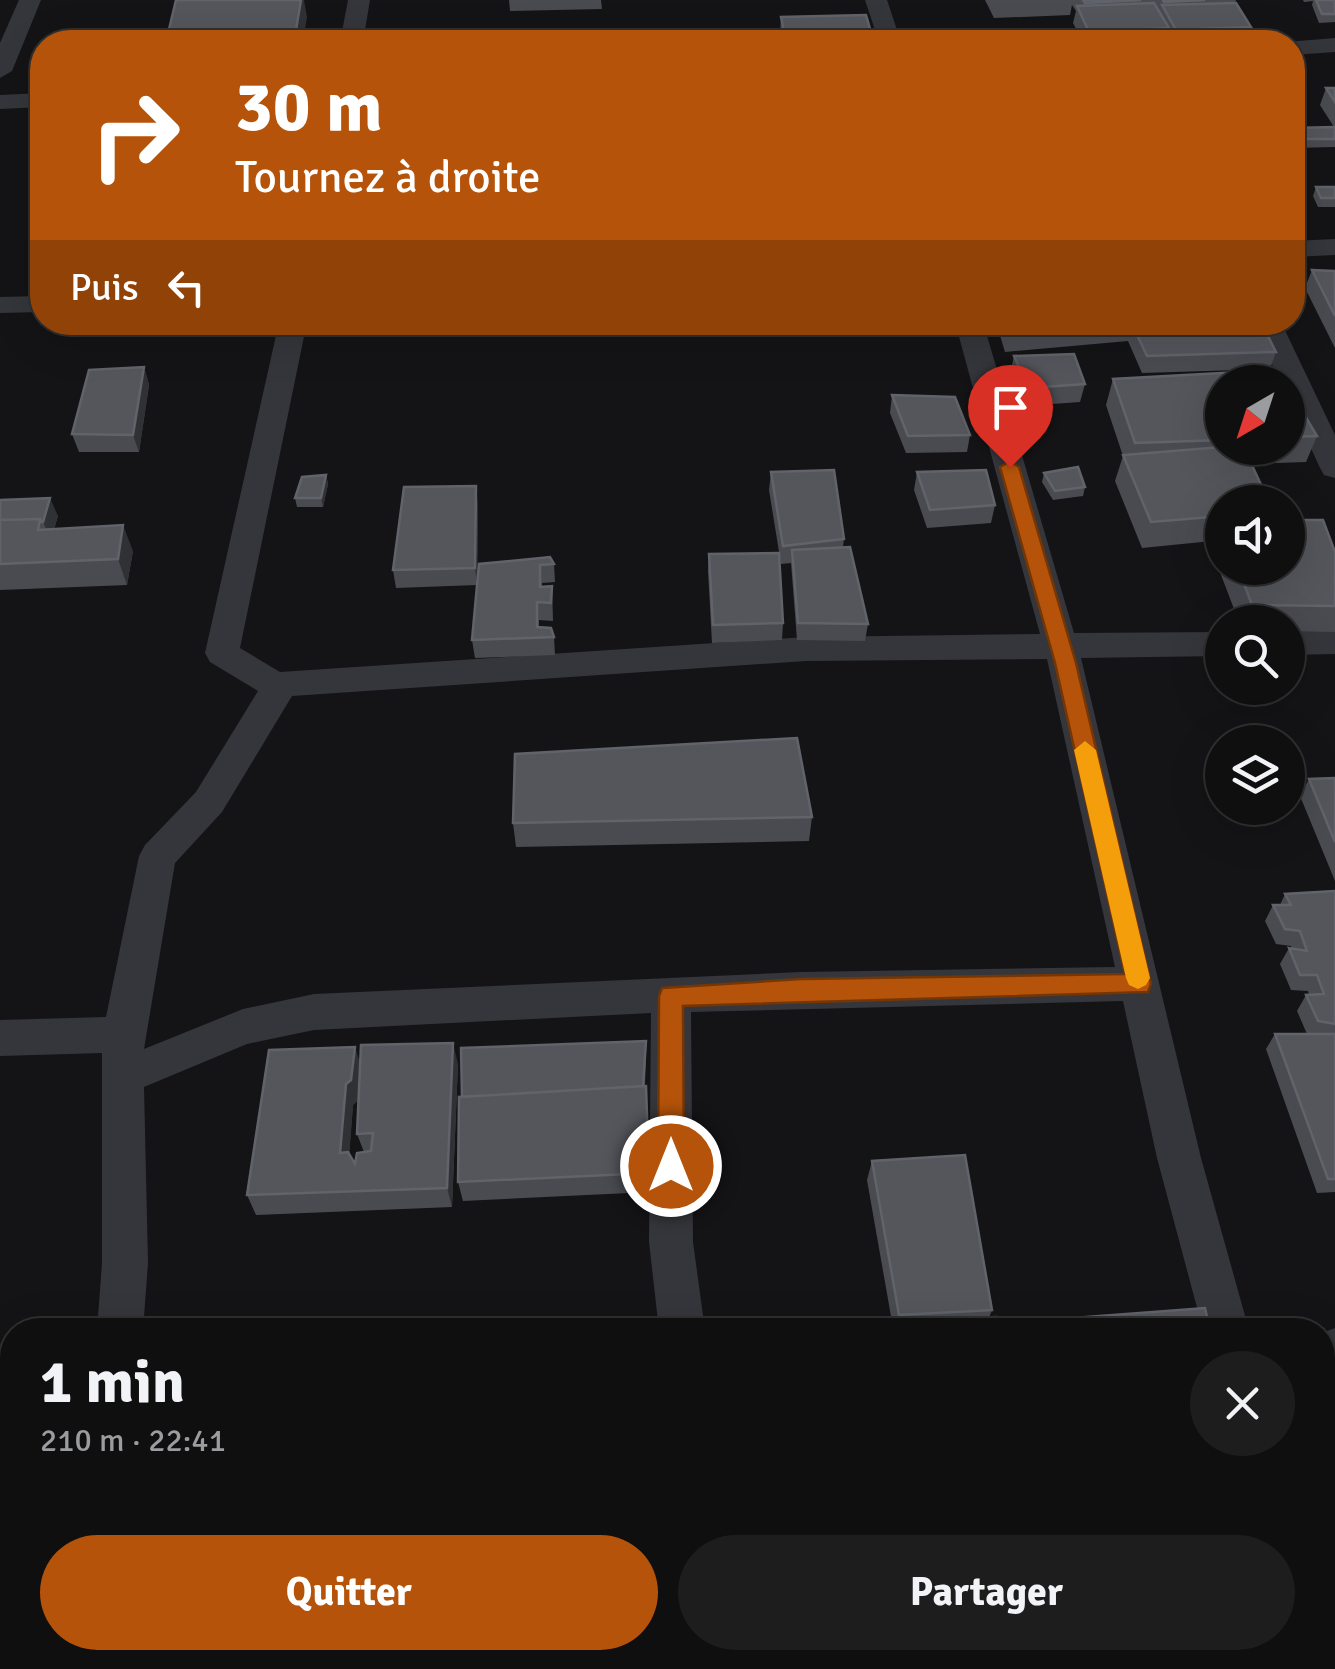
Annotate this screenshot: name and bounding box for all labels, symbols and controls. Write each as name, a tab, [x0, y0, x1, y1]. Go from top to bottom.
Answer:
text: 30 m	[235, 64, 383, 150]
icon: right	[70, 70, 200, 200]
text: Tournez à droite	[235, 150, 541, 205]
icon: left	[159, 260, 214, 315]
text: Puis	[70, 264, 139, 311]
pin	[968, 365, 1053, 468]
north arrow	[1205, 365, 1305, 465]
map controls	[1205, 365, 1305, 825]
icon: arrive	[983, 380, 1038, 435]
button: sound	[1205, 485, 1305, 585]
button: search	[1205, 605, 1305, 705]
button: layers	[1205, 725, 1305, 825]
position arrow	[619, 1114, 723, 1218]
text: 1 min	[40, 1346, 185, 1420]
button: close	[1190, 1351, 1295, 1456]
text: 210 m · 22:41	[40, 1421, 226, 1460]
button: Quitter	[40, 1535, 658, 1650]
button: Partager	[678, 1535, 1295, 1650]

